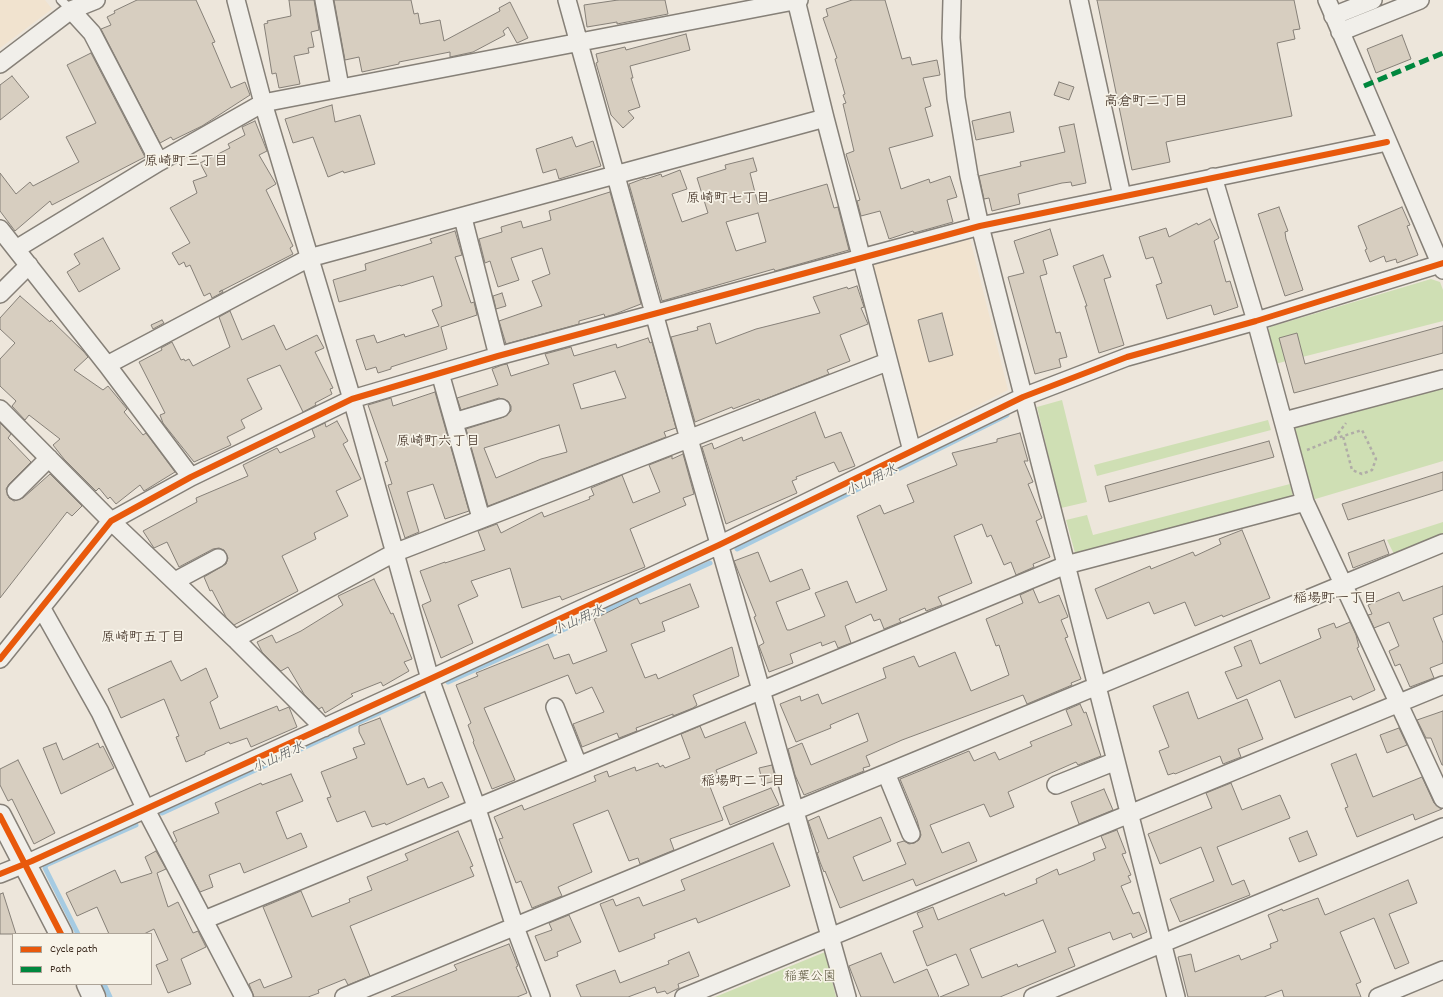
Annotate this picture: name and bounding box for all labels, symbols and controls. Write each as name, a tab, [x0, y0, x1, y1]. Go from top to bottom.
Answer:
district label: 高倉町二丁目	[1104, 95, 1188, 111]
district label: 原崎町三丁目	[144, 155, 228, 171]
district label: 原崎町七丁目	[686, 192, 770, 208]
district label: 原崎町六丁目	[396, 435, 480, 451]
water label: 小山用水	[843, 462, 901, 502]
district label: 稲場町一丁目	[1293, 592, 1377, 608]
water label: 小山用水	[550, 603, 608, 641]
district label: 原崎町五丁目	[101, 631, 185, 647]
water label: 小山用水	[250, 740, 308, 778]
district label: 稲場町二丁目	[701, 775, 785, 791]
legend	[12, 933, 152, 985]
text: Cycle path	[50, 941, 98, 958]
text: Path	[50, 961, 71, 978]
park label: 稲葉公園	[784, 970, 836, 986]

